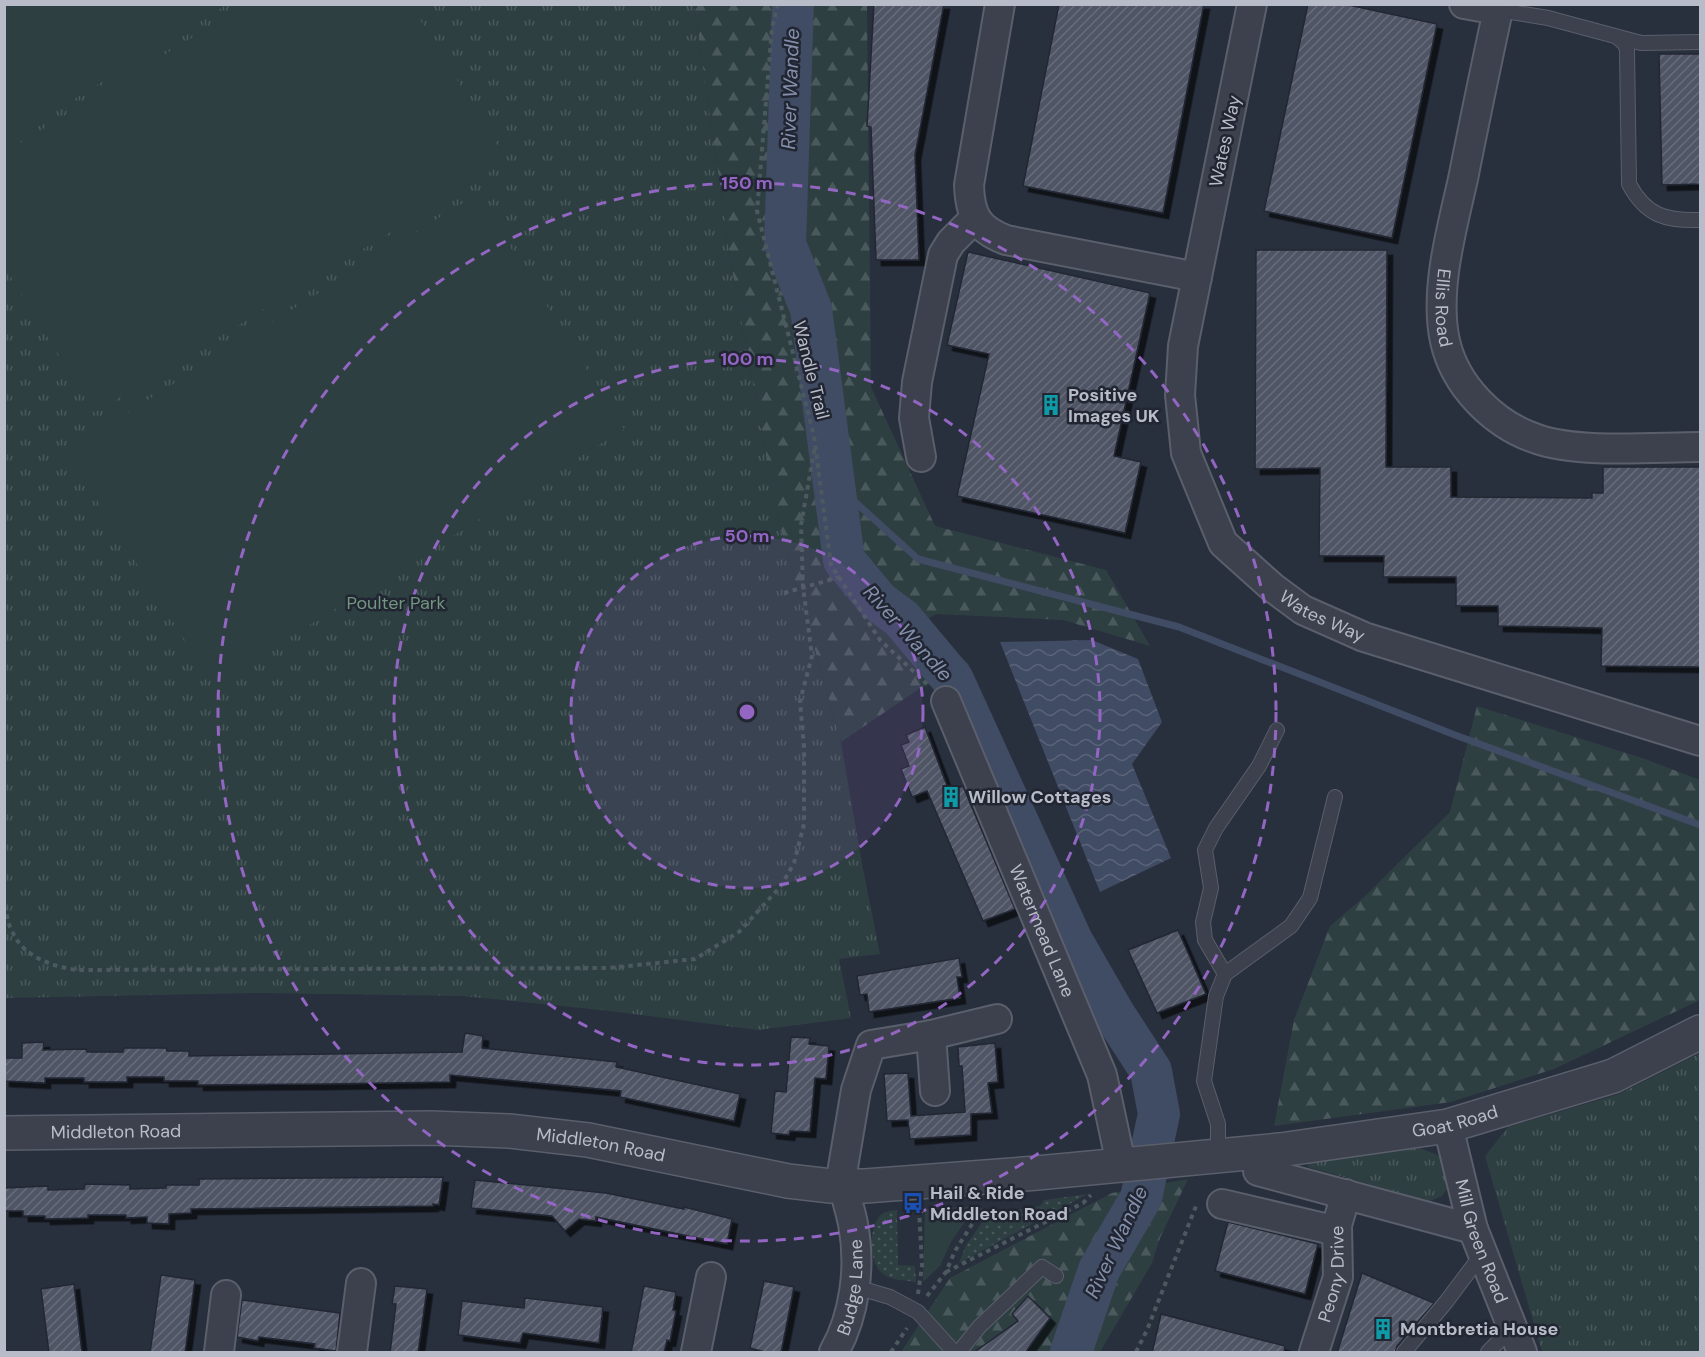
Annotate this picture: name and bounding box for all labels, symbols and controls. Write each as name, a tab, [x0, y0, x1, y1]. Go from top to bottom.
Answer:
water label: River Wandle	[775, 28, 805, 150]
street label: Wates Way	[1204, 93, 1246, 189]
text: 150 m	[721, 171, 773, 195]
street label: Ellis Road	[1430, 267, 1458, 349]
street label: Wandle Trail	[787, 318, 835, 422]
text: 100 m	[720, 347, 774, 371]
place label: Positive Images UK	[1068, 383, 1160, 428]
building icon: Positive Images UK	[1039, 393, 1063, 417]
text: 50 m	[724, 524, 770, 548]
water label: River Wandle	[858, 579, 958, 687]
street label: Wates Way	[1274, 585, 1369, 648]
park label: Poulter Park	[347, 591, 445, 615]
centre of rings	[737, 702, 757, 722]
building icon: Willow Cottages	[939, 785, 963, 809]
place label: Willow Cottages	[968, 785, 1111, 809]
street label: Watermead Lane	[1003, 861, 1080, 1001]
street label: Goat Road	[1410, 1100, 1501, 1143]
street label: Middleton Road	[51, 1119, 181, 1144]
street label: Middleton Road	[535, 1122, 667, 1168]
street label: Mill Green Road	[1449, 1177, 1513, 1307]
place label: Hail & Ride Middleton Road	[930, 1181, 1068, 1226]
water label: River Wandle	[1079, 1182, 1153, 1302]
bus stop icon: Hail & Ride Middleton Road	[901, 1191, 925, 1215]
street label: Peony Drive	[1312, 1225, 1351, 1325]
street label: Budge Lane	[831, 1238, 868, 1339]
building icon: Montbretia House	[1371, 1317, 1395, 1341]
place label: Montbretia House	[1400, 1317, 1559, 1341]

